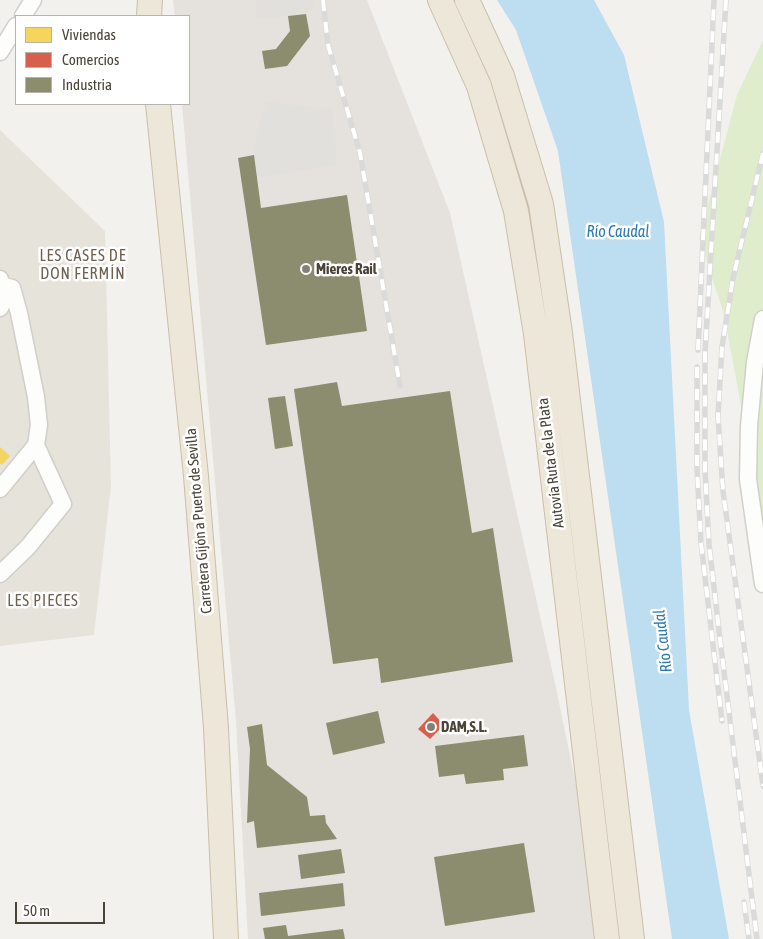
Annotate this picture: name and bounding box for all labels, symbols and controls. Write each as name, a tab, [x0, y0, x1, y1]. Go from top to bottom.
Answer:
legend	[15, 15, 190, 105]
text: Viviendas	[62, 26, 116, 43]
text: Comercios	[62, 51, 119, 68]
text: Industria	[62, 76, 112, 93]
water label: Río Caudal	[586, 222, 650, 242]
district label: LES CASES DE DON FERMÍN	[38, 246, 128, 284]
place label: Mieres Rail	[316, 260, 377, 278]
marker: Mieres Rail	[300, 263, 312, 275]
street label: Autovía Ruta de la Plata	[534, 397, 568, 529]
street label: Carretera Gijón a Puerto de Sevilla	[182, 427, 216, 615]
district label: LES PIECES	[6, 591, 80, 611]
water label: Río Caudal	[650, 609, 676, 673]
place label: DAM,S.L.	[441, 718, 487, 736]
marker: DAM,S.L.	[425, 721, 437, 733]
scale bar	[18, 892, 108, 924]
text: 50 m	[23, 902, 50, 919]

